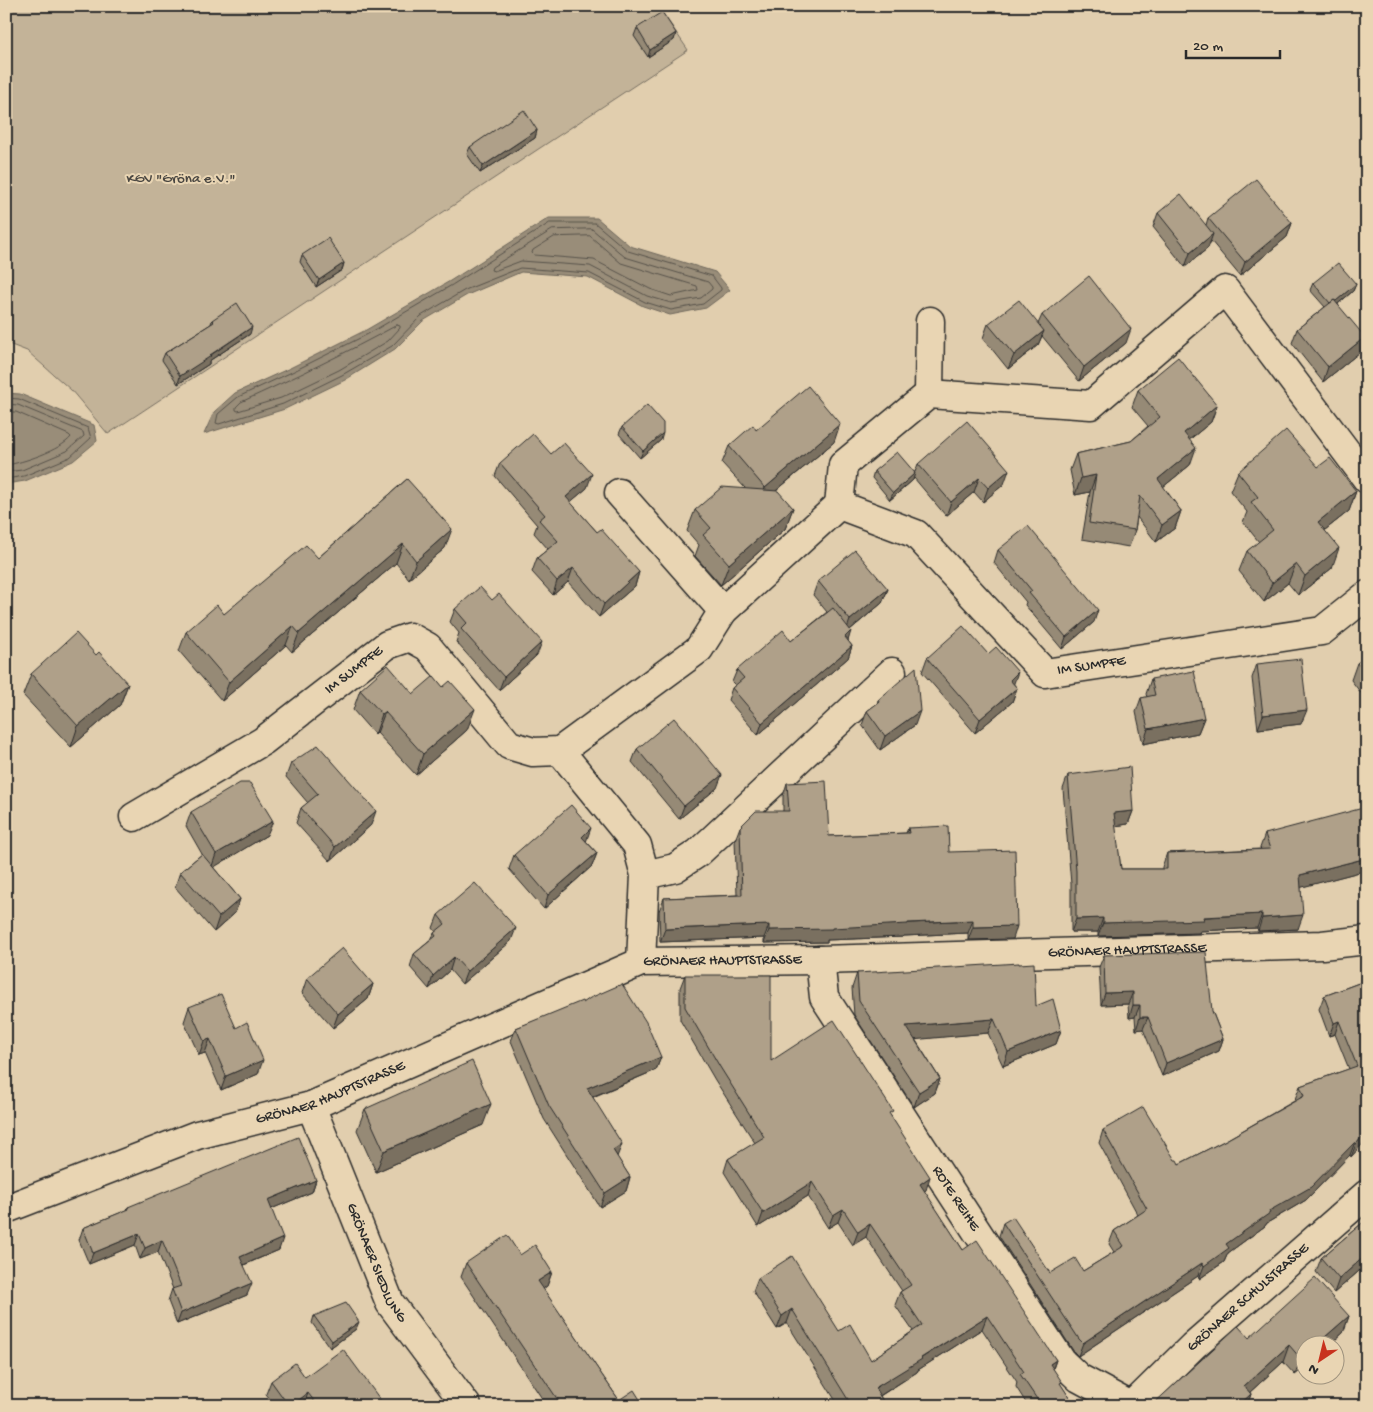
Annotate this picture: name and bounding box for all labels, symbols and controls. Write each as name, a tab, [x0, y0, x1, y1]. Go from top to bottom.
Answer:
scale bar	[1186, 28, 1279, 60]
text: 20 m	[1193, 38, 1223, 56]
park label: KGV "Gröna e.V."	[126, 170, 236, 188]
street label: IM SUMPFE	[321, 642, 387, 699]
street label: IM SUMPFE	[1056, 652, 1128, 680]
street label: GRÖNAER HAUPTSTRASSE	[1048, 939, 1208, 962]
street label: GRÖNAER HAUPTSTRASSE	[643, 951, 803, 971]
street label: GRÖNAER HAUPTSTRASSE	[254, 1057, 409, 1129]
street label: ROTE REIHE	[928, 1163, 984, 1235]
street label: GRÖNAER SIEDLUNG	[342, 1201, 411, 1327]
street label: GRÖNAER SCHULSTRASSE	[1183, 1239, 1314, 1356]
north arrow	[1296, 1334, 1346, 1384]
text: N	[1305, 1359, 1323, 1378]

